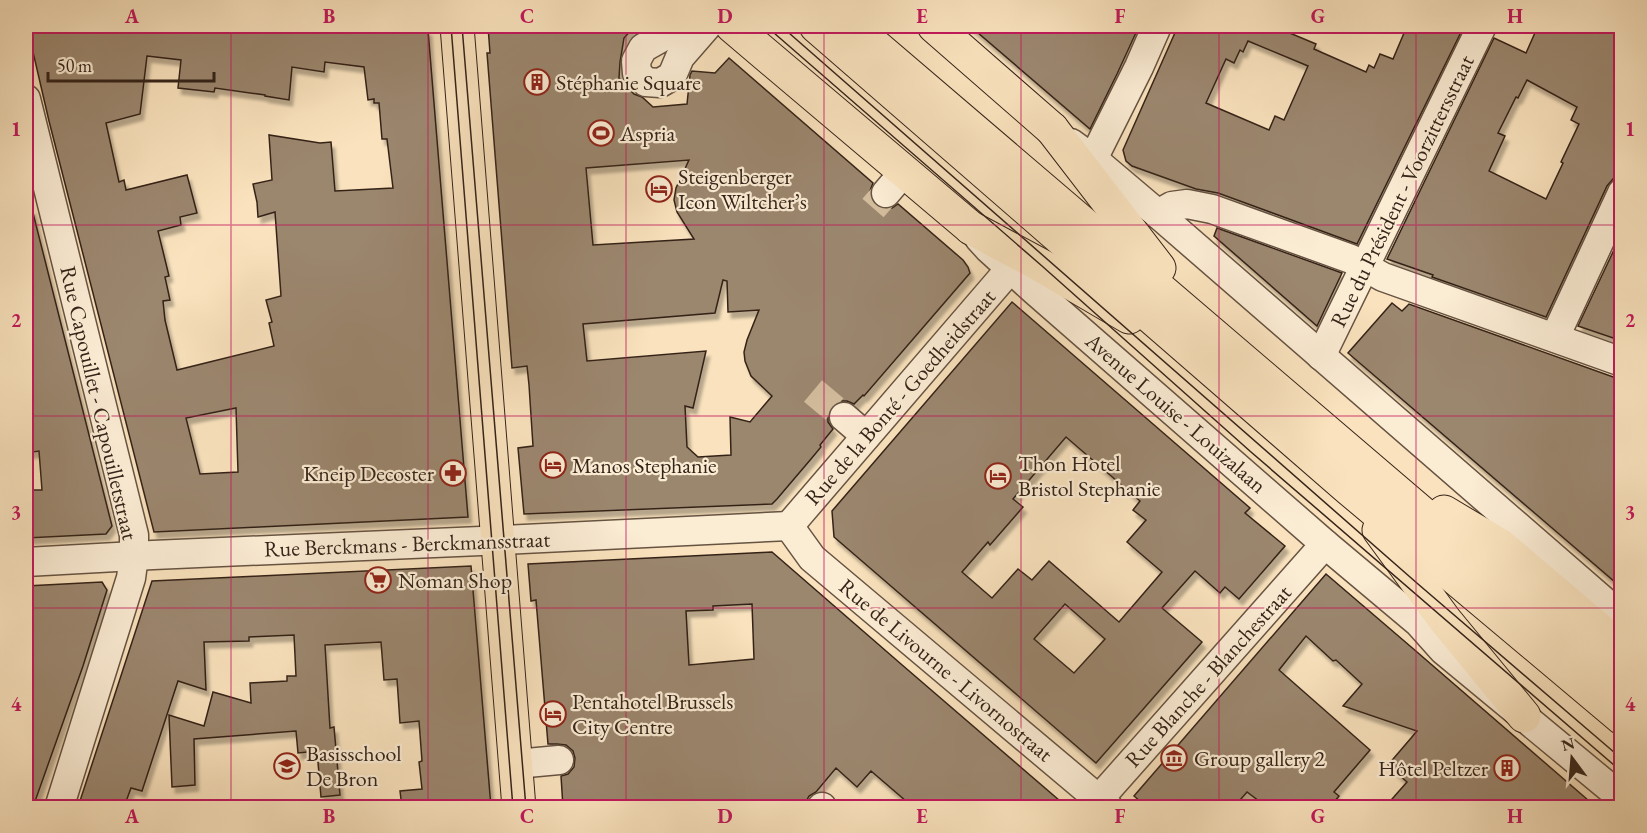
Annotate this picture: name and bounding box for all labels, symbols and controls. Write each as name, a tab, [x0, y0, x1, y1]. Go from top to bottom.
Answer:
text: A	[124, 3, 140, 29]
text: B	[323, 3, 335, 29]
text: C	[520, 3, 534, 29]
text: D	[717, 3, 733, 29]
text: E	[916, 3, 928, 29]
text: F	[1115, 3, 1126, 29]
text: G	[1311, 3, 1325, 29]
text: H	[1507, 3, 1523, 29]
scale bar	[48, 45, 214, 83]
street label: Rue du Président - Voorzittersstraat	[1323, 50, 1481, 332]
text: 50 m	[57, 54, 92, 77]
building icon: Stéphanie Square	[522, 67, 552, 97]
place label: Stéphanie Square	[556, 68, 701, 97]
text: 1	[11, 116, 21, 142]
text: 1	[1625, 116, 1635, 142]
sports icon: Aspria	[586, 118, 616, 148]
place label: Aspria	[619, 119, 675, 148]
place label: Steigenberger Icon Wiltcher’s	[678, 162, 807, 216]
hotel icon: Steigenberger Icon Wiltcher’s	[644, 174, 674, 204]
street label: Rue Capouillet - Capouilletstraat	[53, 263, 145, 543]
street label: Rue de la Bonté - Goedheidstraat	[798, 283, 1002, 511]
text: 2	[11, 307, 22, 333]
text: 2	[1625, 307, 1636, 333]
street label: Avenue Louise - Louizalaan	[1079, 326, 1273, 500]
place label: Thon Hotel Bristol Stephanie	[1018, 449, 1161, 503]
hotel icon: Manos Stephanie	[538, 450, 568, 480]
place label: Manos Stephanie	[572, 451, 717, 480]
pharmacy icon: Kneip Decoster	[438, 458, 468, 488]
place label: Kneip Decoster	[303, 459, 435, 488]
hotel icon: Thon Hotel Bristol Stephanie	[983, 461, 1013, 491]
text: 3	[11, 499, 21, 525]
text: 3	[1625, 499, 1635, 525]
street label: Rue Berckmans - Berckmansstraat	[263, 525, 551, 563]
supermarket icon: Noman Shop	[363, 565, 393, 595]
place label: Noman Shop	[398, 566, 512, 595]
street label: Rue de Livourne - Livornostraat	[833, 572, 1059, 768]
street label: Rue Blanche - Blanchestraat	[1118, 579, 1298, 773]
place label: Pentahotel Brussels City Centre	[572, 687, 733, 741]
text: 4	[11, 691, 22, 717]
text: 4	[1625, 691, 1636, 717]
hotel icon: Pentahotel Brussels City Centre	[538, 699, 568, 729]
north arrow	[1542, 728, 1602, 788]
text: N	[1559, 732, 1577, 756]
place label: Basisschool De Bron	[306, 739, 401, 793]
museum icon: Group gallery 2	[1159, 743, 1189, 773]
place label: Group gallery 2	[1194, 744, 1326, 773]
school or university icon: Basisschool De Bron	[272, 751, 302, 781]
building icon: Hôtel Peltzer	[1492, 753, 1522, 783]
place label: Hôtel Peltzer	[1378, 754, 1489, 783]
text: A	[124, 803, 140, 829]
text: B	[323, 803, 335, 829]
text: C	[520, 803, 534, 829]
text: D	[717, 803, 733, 829]
text: E	[916, 803, 928, 829]
text: F	[1115, 803, 1126, 829]
text: G	[1311, 803, 1325, 829]
text: H	[1507, 803, 1523, 829]

